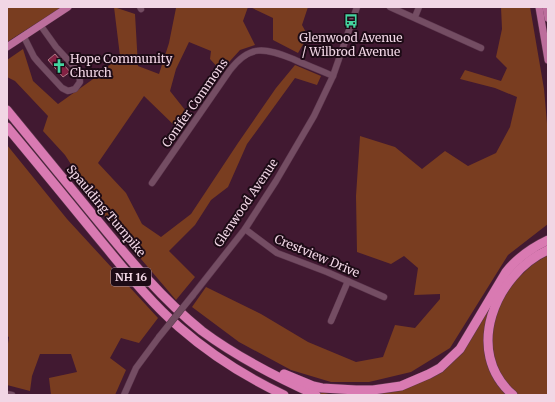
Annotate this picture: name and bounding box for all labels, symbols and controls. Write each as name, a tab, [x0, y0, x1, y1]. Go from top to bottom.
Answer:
bus stop icon: Glenwood Avenue / Wilbrod Avenue	[343, 13, 359, 29]
place label: Glenwood Avenue / Wilbrod Avenue	[299, 30, 403, 59]
place label: Hope Community Church	[70, 51, 172, 80]
street label: Conifer Commons	[158, 55, 231, 150]
church icon: Hope Community Church	[51, 58, 67, 74]
street label: Glenwood Avenue	[210, 156, 281, 250]
street label: Spaulding Turnpike	[64, 162, 149, 259]
street label: Crestview Drive	[272, 231, 362, 280]
road number: NH 16	[111, 268, 151, 286]

